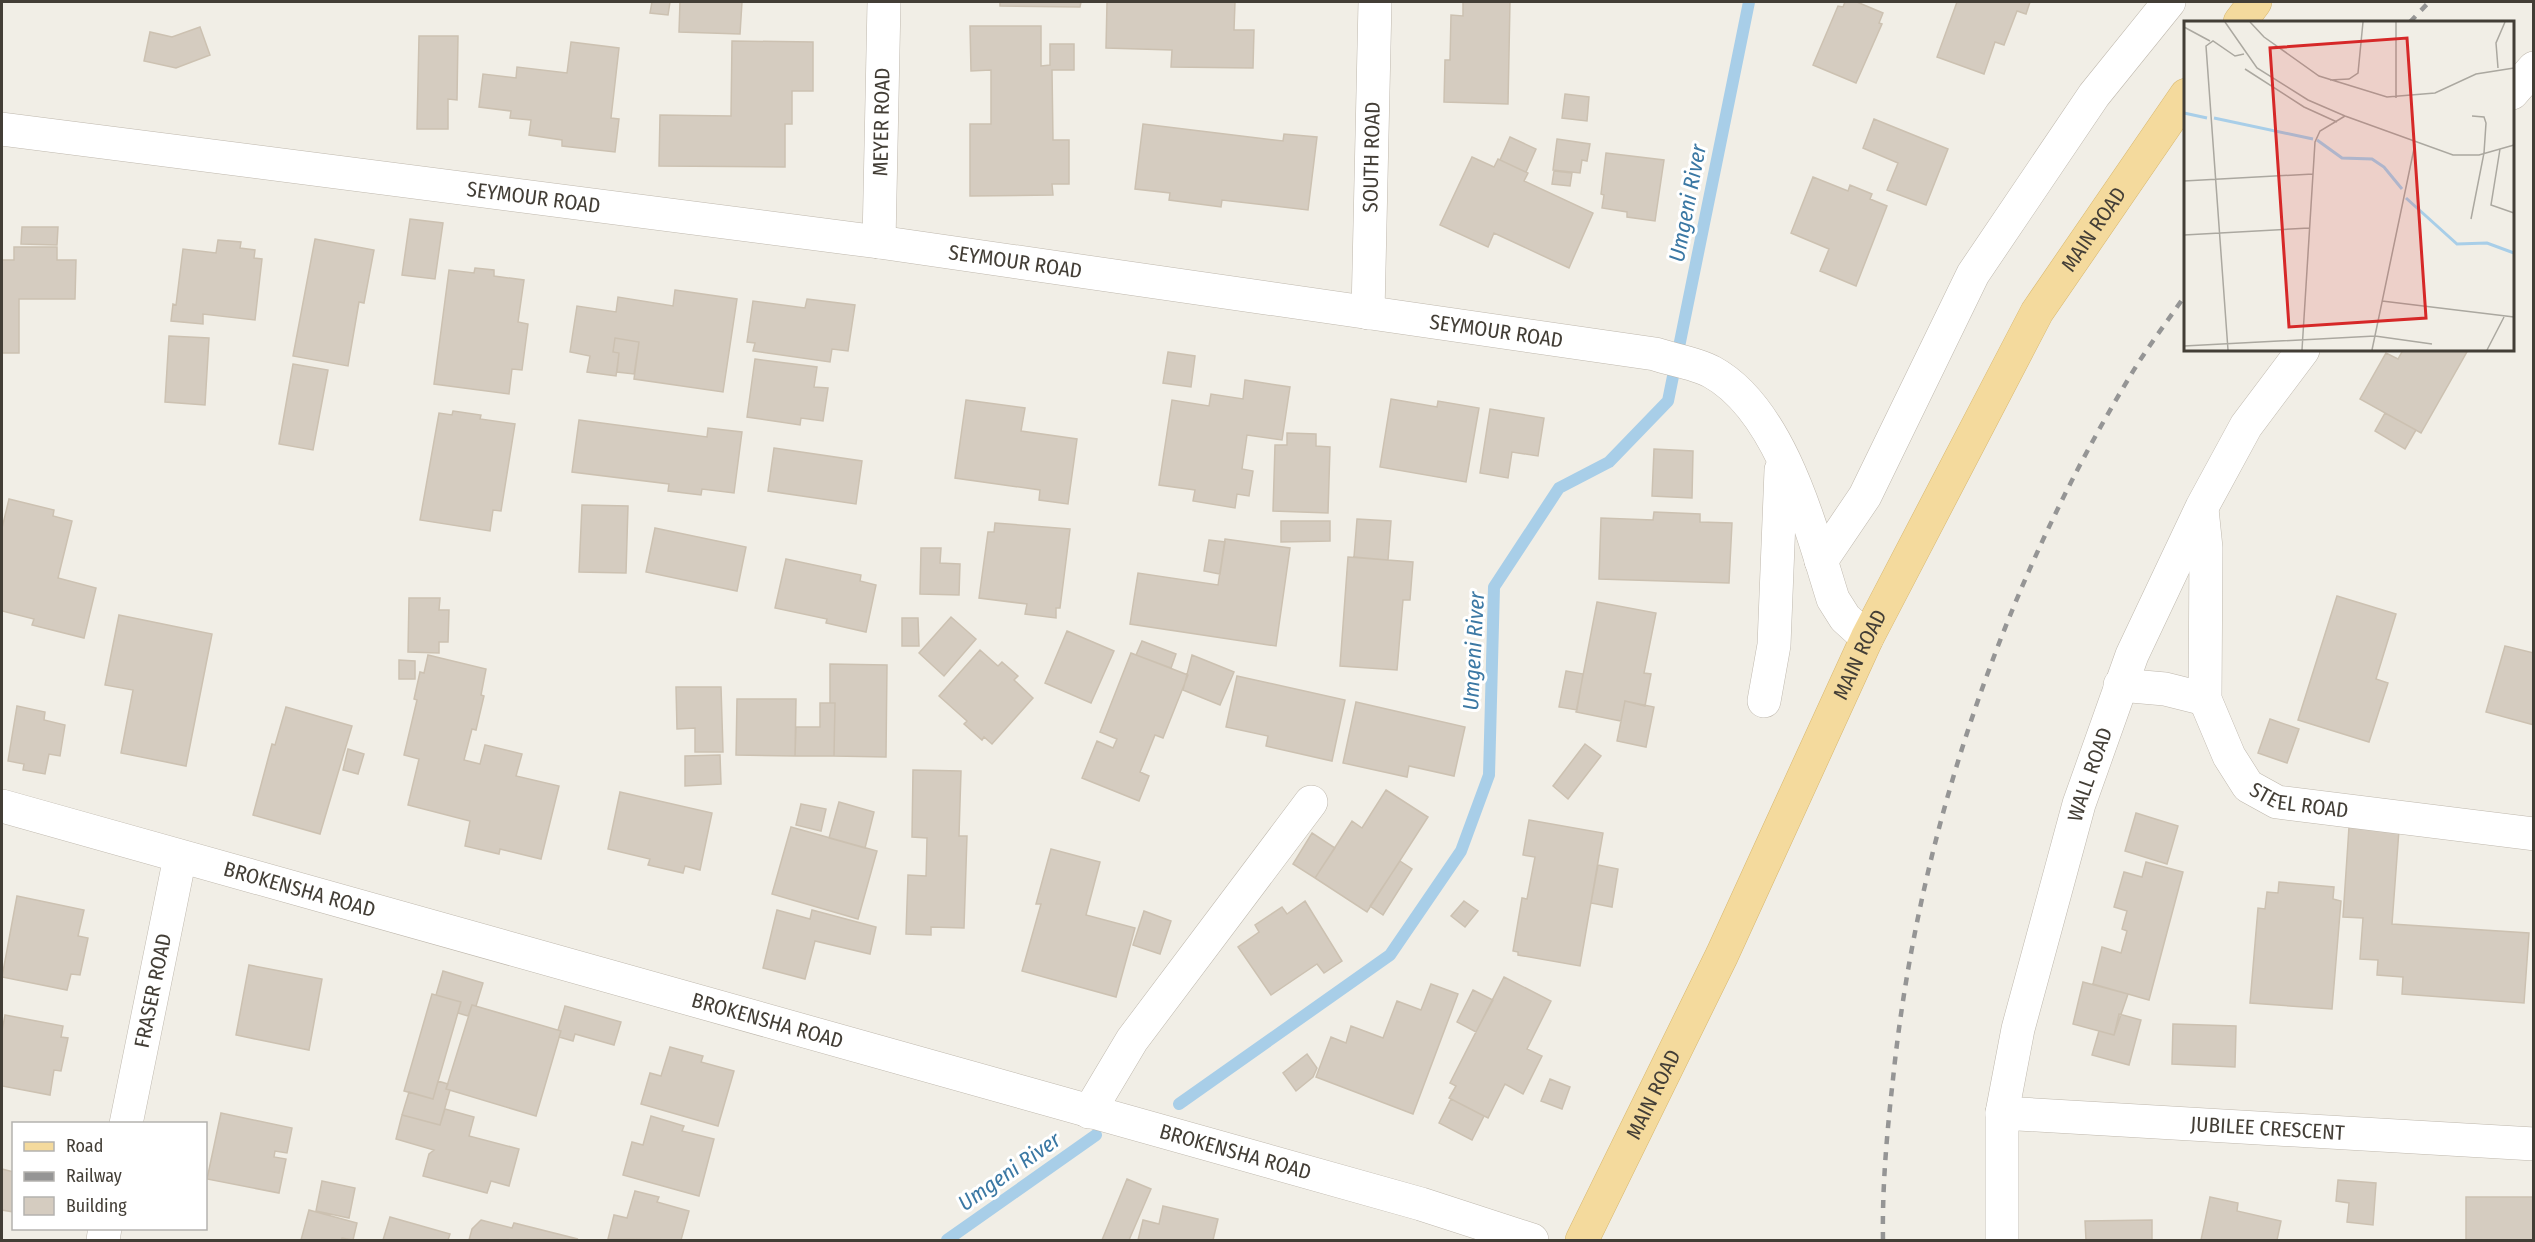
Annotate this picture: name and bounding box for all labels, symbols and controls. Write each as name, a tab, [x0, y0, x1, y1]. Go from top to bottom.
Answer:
inset map	[2184, 21, 2514, 351]
street label: MEYER ROAD	[867, 67, 896, 177]
street label: SOUTH ROAD	[1357, 101, 1386, 213]
water label: Umgeni River	[1663, 141, 1712, 264]
street label: SEYMOUR ROAD	[465, 176, 602, 219]
street label: MAIN ROAD	[2056, 182, 2132, 277]
street label: SEYMOUR ROAD	[947, 239, 1084, 284]
street label: SEYMOUR ROAD	[1428, 309, 1565, 354]
water label: Umgeni River	[1457, 590, 1490, 711]
street label: MAIN ROAD	[1828, 605, 1893, 704]
street label: WALL ROAD	[2062, 724, 2118, 824]
street label: STEEL ROAD	[2245, 776, 2350, 824]
street label: BROKENSHA ROAD	[221, 856, 378, 923]
street label: FRASER ROAD	[129, 931, 177, 1050]
street label: BROKENSHA ROAD	[689, 987, 846, 1054]
street label: MAIN ROAD	[1620, 1045, 1686, 1144]
street label: JUBILEE CRESCENT	[2190, 1111, 2346, 1146]
street label: BROKENSHA ROAD	[1157, 1118, 1314, 1186]
legend	[12, 1122, 207, 1230]
water label: Umgeni River	[953, 1125, 1067, 1217]
text: Road	[66, 1135, 103, 1157]
text: Railway	[66, 1165, 122, 1187]
text: Building	[66, 1195, 127, 1217]

